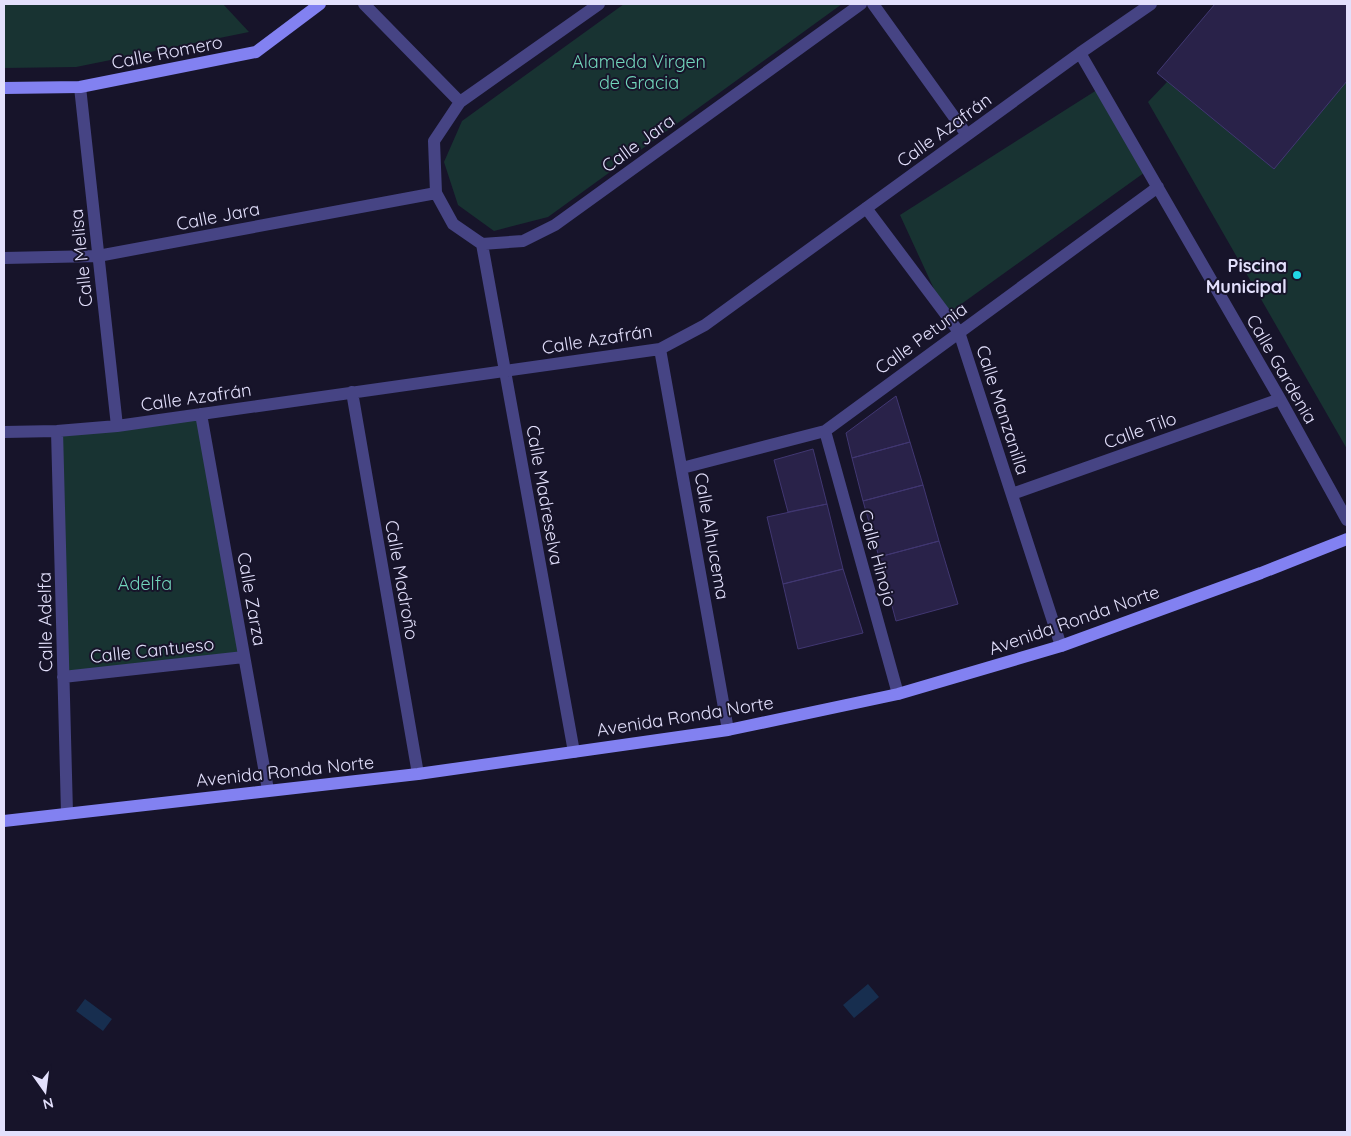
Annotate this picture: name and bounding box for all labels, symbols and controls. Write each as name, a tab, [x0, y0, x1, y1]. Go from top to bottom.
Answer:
street label: Calle Romero	[109, 30, 225, 74]
park label: Alameda Virgen de Gracia	[572, 50, 706, 94]
street label: Calle Azafrán	[892, 88, 996, 172]
street label: Calle Jara	[597, 109, 679, 177]
street label: Calle Jara	[174, 197, 262, 235]
street label: Calle Melisa	[64, 208, 98, 308]
place label: Piscina Municipal	[1206, 254, 1287, 298]
marker: Piscina Municipal	[1291, 269, 1303, 281]
street label: Calle Petunia	[871, 297, 971, 379]
street label: Calle Gardenia	[1241, 310, 1323, 428]
street label: Calle Azafrán	[540, 319, 654, 359]
street label: Calle Manzanilla	[971, 342, 1035, 478]
street label: Calle Azafrán	[139, 378, 253, 416]
street label: Calle Tilo	[1101, 406, 1179, 454]
street label: Calle Madreselva	[521, 423, 569, 567]
street label: Calle Alhucema	[689, 471, 735, 601]
street label: Calle Hinojo	[854, 507, 902, 609]
street label: Calle Madroño	[380, 518, 424, 642]
street label: Calle Zarza	[232, 550, 272, 648]
street label: Calle Adelfa	[33, 572, 57, 672]
park label: Adelfa	[118, 572, 172, 595]
street label: Avenida Ronda Norte	[986, 580, 1162, 660]
street label: Calle Cantueso	[89, 632, 215, 668]
street label: Avenida Ronda Norte	[595, 691, 775, 741]
street label: Avenida Ronda Norte	[195, 750, 375, 792]
north arrow	[20, 1066, 70, 1116]
text: N	[41, 1094, 55, 1114]

